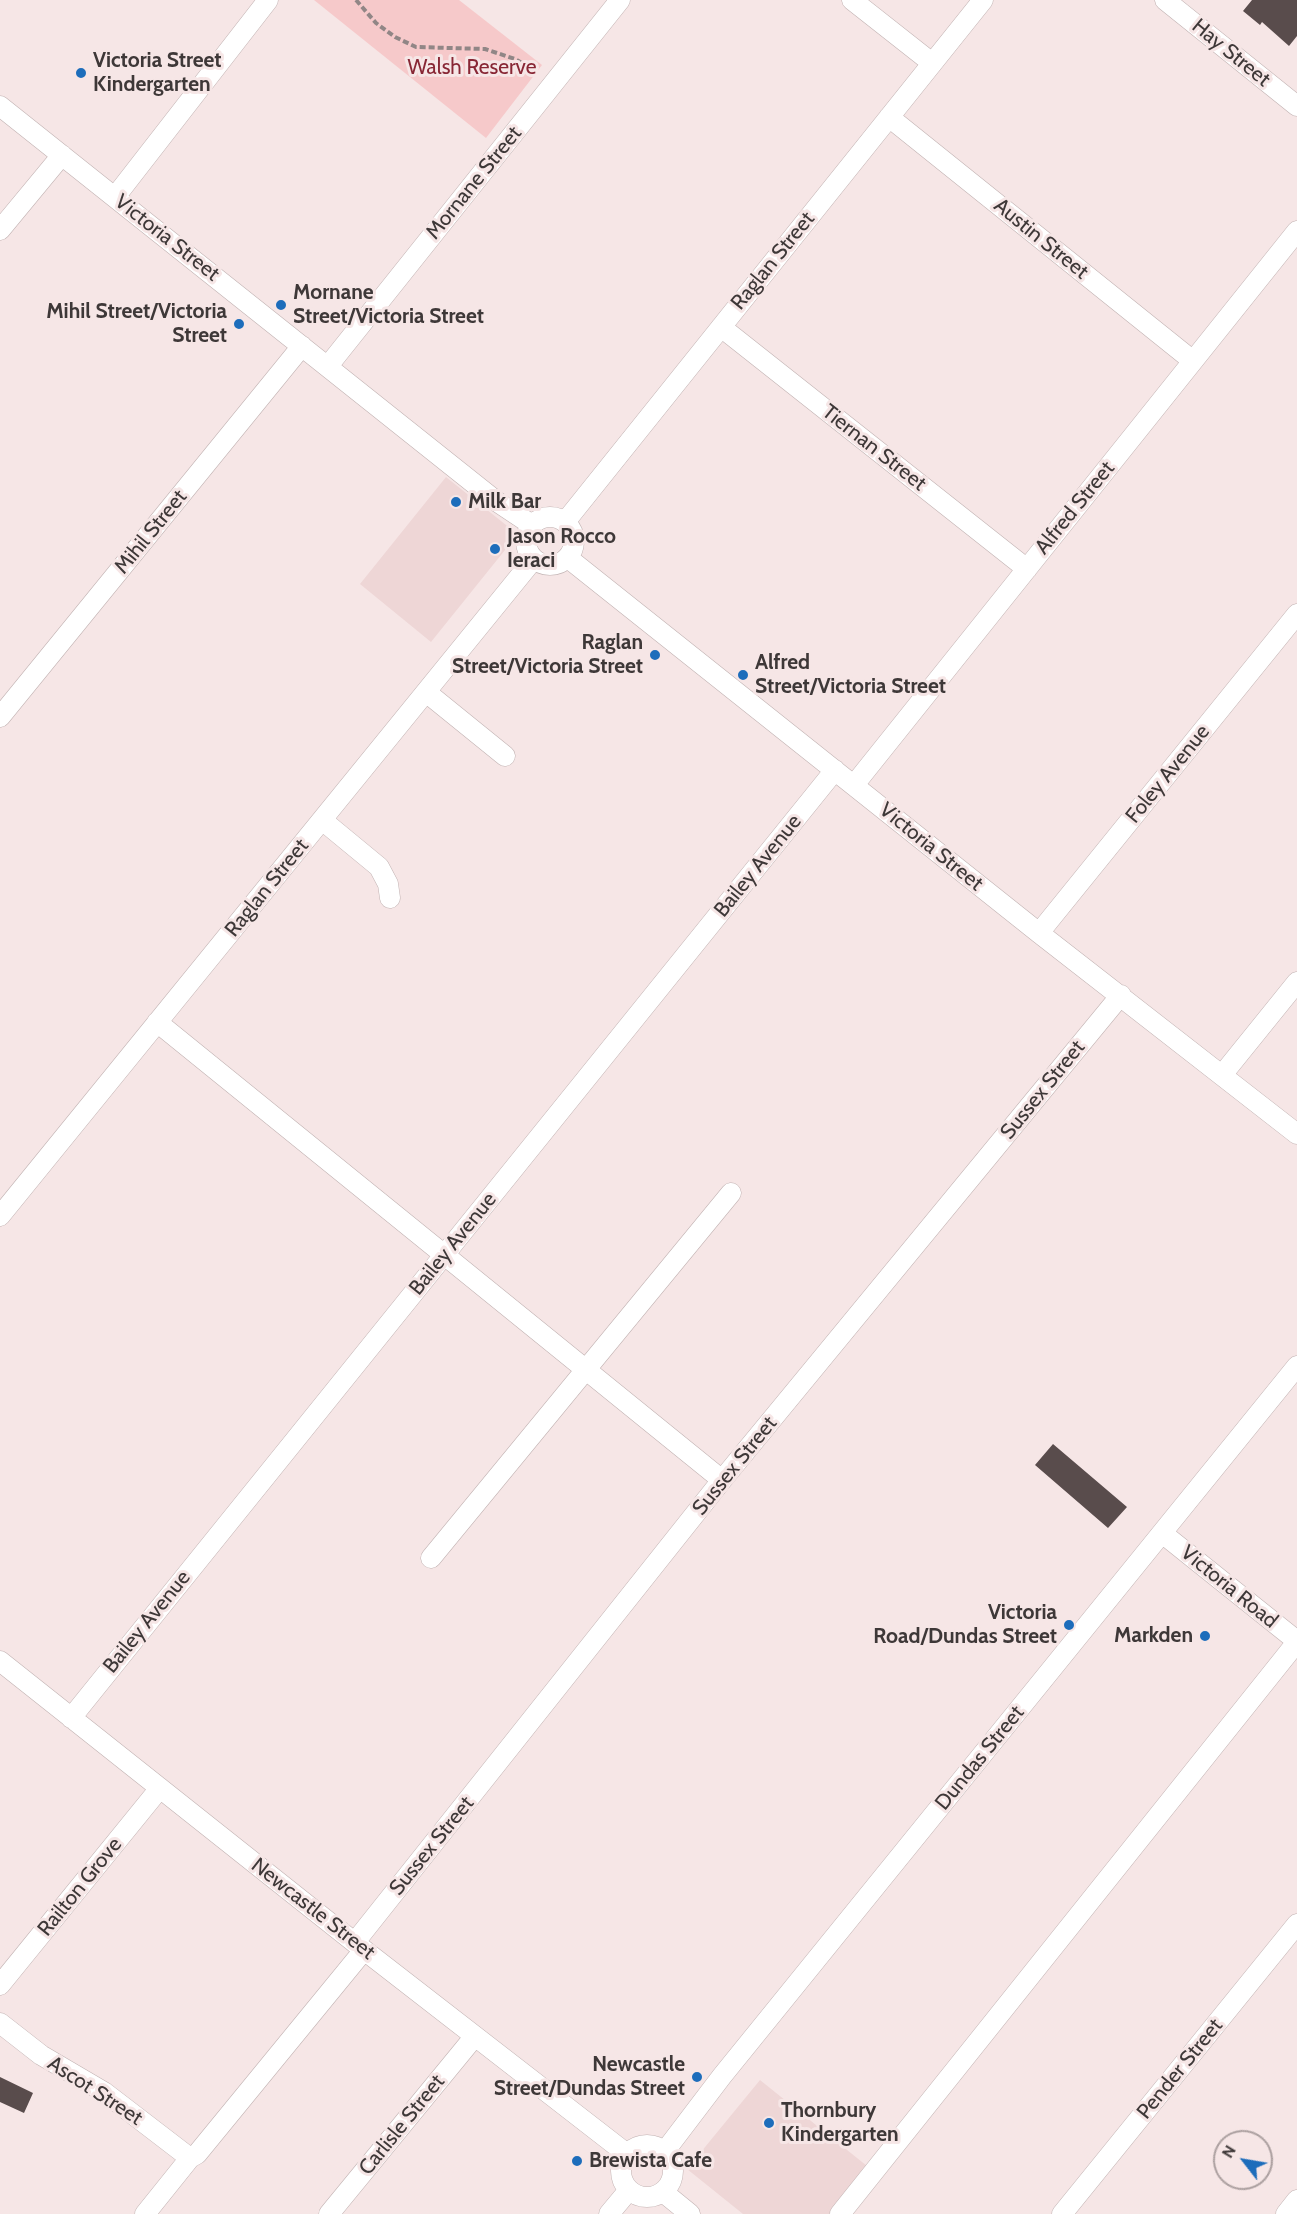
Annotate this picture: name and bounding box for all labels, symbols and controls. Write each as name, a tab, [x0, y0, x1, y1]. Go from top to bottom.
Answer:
street label: Hay Street	[1187, 14, 1275, 92]
place label: Victoria Street Kindergarten	[93, 48, 222, 98]
park label: Walsh Reserve	[408, 55, 536, 81]
marker: Victoria Street Kindergarten	[74, 66, 88, 80]
street label: Mornane Street	[421, 121, 527, 245]
street label: Victoria Street	[110, 189, 224, 287]
street label: Austin Street	[989, 193, 1093, 285]
street label: Raglan Street	[726, 207, 820, 315]
place label: Mornane Street/Victoria Street	[293, 280, 484, 330]
marker: Mornane Street/Victoria Street	[274, 298, 288, 312]
place label: Mihil Street/Victoria Street	[46, 299, 227, 349]
marker: Mihil Street/Victoria Street	[232, 317, 246, 331]
street label: Tiernan Street	[817, 400, 931, 496]
street label: Alfred Street	[1030, 456, 1120, 560]
street label: Mihil Street	[109, 485, 193, 579]
place label: Milk Bar	[468, 489, 541, 515]
marker: Milk Bar	[449, 495, 463, 509]
place label: Jason Rocco Ieraci	[507, 524, 616, 574]
marker: Jason Rocco Ieraci	[488, 542, 502, 556]
place label: Raglan Street/Victoria Street	[452, 630, 643, 680]
marker: Raglan Street/Victoria Street	[648, 648, 662, 662]
place label: Alfred Street/Victoria Street	[755, 650, 946, 700]
marker: Alfred Street/Victoria Street	[736, 668, 750, 682]
street label: Foley Avenue	[1121, 720, 1215, 828]
street label: Victoria Street	[874, 798, 988, 896]
street label: Bailey Avenue	[709, 810, 807, 922]
street label: Raglan Street	[220, 834, 314, 942]
street label: Sussex Street	[996, 1036, 1090, 1144]
street label: Bailey Avenue	[404, 1188, 502, 1300]
street label: Sussex Street	[688, 1412, 782, 1520]
street label: Victoria Road	[1175, 1540, 1283, 1634]
street label: Bailey Avenue	[98, 1566, 196, 1678]
place label: Victoria Road/Dundas Street	[873, 1600, 1057, 1650]
marker: Victoria Road/Dundas Street	[1062, 1618, 1076, 1632]
place label: Markden	[1114, 1623, 1193, 1649]
marker: Markden	[1198, 1629, 1212, 1643]
street label: Dundas Street	[930, 1701, 1030, 1815]
street label: Sussex Street	[385, 1792, 479, 1900]
street label: Railton Grove	[33, 1833, 127, 1941]
street label: Newcastle Street	[246, 1853, 380, 1965]
street label: Pender Street	[1132, 2014, 1228, 2124]
street label: Ascot Street	[43, 2051, 147, 2131]
place label: Newcastle Street/Dundas Street	[494, 2052, 685, 2102]
street label: Carlisle Street	[354, 2070, 450, 2180]
marker: Newcastle Street/Dundas Street	[690, 2070, 704, 2084]
place label: Thornbury Kindergarten	[781, 2098, 899, 2148]
marker: Thornbury Kindergarten	[762, 2116, 776, 2130]
north arrow	[1213, 2130, 1273, 2190]
text: N	[1218, 2142, 1240, 2161]
place label: Brewista Cafe	[589, 2148, 712, 2174]
marker: Brewista Cafe	[570, 2154, 584, 2168]

